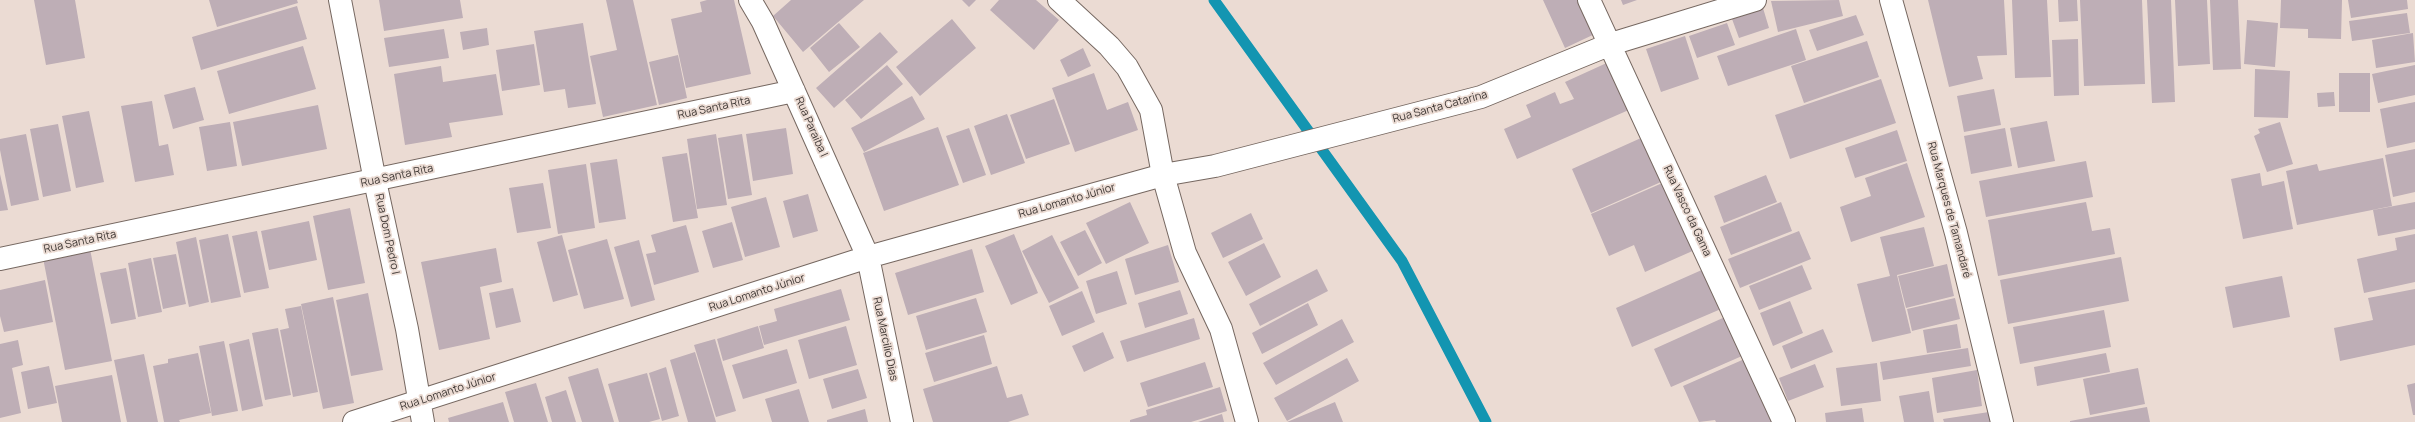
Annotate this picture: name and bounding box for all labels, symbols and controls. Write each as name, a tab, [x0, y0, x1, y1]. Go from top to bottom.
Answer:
street label: Rua Santa Catarina	[1391, 88, 1489, 126]
street label: Rua Santa Rita	[676, 94, 752, 122]
street label: Rua Paraiba I	[792, 95, 830, 159]
street label: Rua Marques de Tamandaré	[1924, 140, 1974, 280]
street label: Rua Santa Rita	[359, 162, 435, 190]
street label: Rua Vasco da Gama	[1660, 164, 1714, 258]
street label: Rua Lomanto Júnior	[1017, 181, 1117, 221]
street label: Rua Dom Pedro I	[372, 193, 402, 275]
street label: Rua Santa Rita	[42, 228, 118, 256]
street label: Rua Lomanto Júnior	[707, 271, 807, 315]
street label: Rua Marcilio Dias	[870, 296, 900, 382]
street label: Rua Lomanto Júnior	[398, 370, 498, 414]

